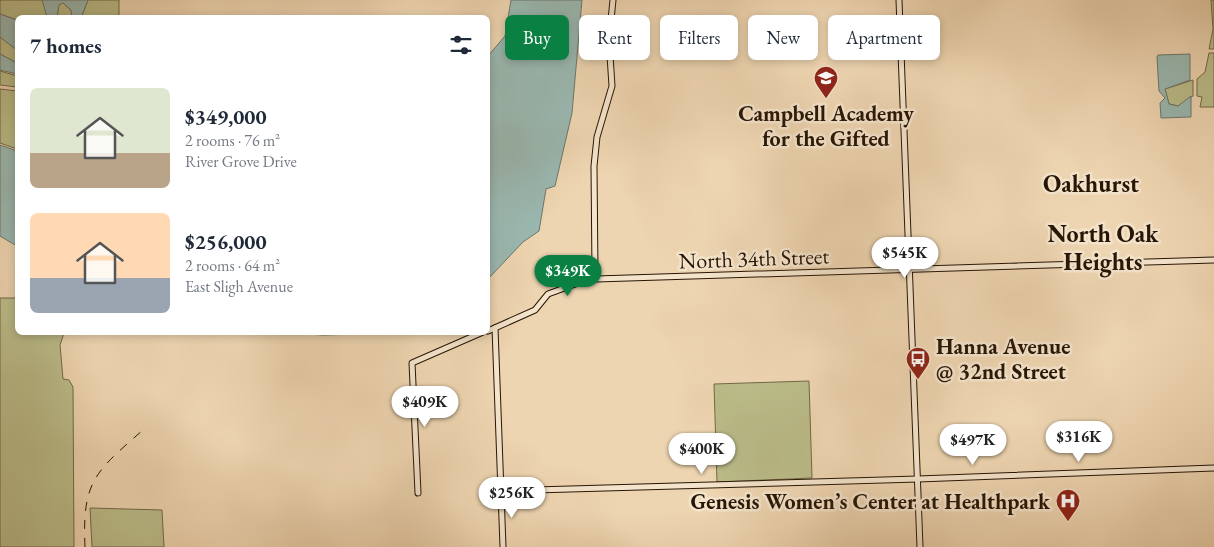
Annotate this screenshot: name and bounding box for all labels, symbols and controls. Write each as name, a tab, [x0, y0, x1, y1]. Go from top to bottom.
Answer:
chip: Buy	[505, 15, 569, 60]
chip: Rent	[579, 15, 650, 60]
chip: Filters	[660, 15, 738, 60]
chip: New	[748, 15, 818, 60]
chip: Apartment	[828, 15, 940, 60]
icon: filters	[447, 31, 475, 59]
text: 7 homes	[30, 32, 102, 59]
school or university icon: Campbell Academy for the Gifted	[813, 65, 839, 99]
place label: Campbell Academy for the Gifted	[738, 99, 914, 153]
text: $349,000	[185, 103, 267, 130]
icon: home	[70, 108, 130, 168]
text: 2 rooms · 76 m²	[185, 130, 280, 151]
text: River Grove Drive	[185, 151, 297, 172]
district label: Oakhurst	[1043, 168, 1139, 199]
district label: North Oak Heights	[1048, 218, 1159, 278]
text: $256,000	[185, 228, 267, 255]
icon: home	[70, 233, 130, 293]
pin: $545K	[870, 236, 940, 279]
street label: North 34th Street	[678, 241, 830, 276]
text: $545K	[883, 242, 927, 263]
pin: $349K	[533, 254, 603, 297]
text: 2 rooms · 64 m²	[185, 255, 280, 276]
text: $349K	[546, 260, 590, 281]
text: East Sligh Avenue	[185, 276, 293, 297]
place label: Hanna Avenue @ 32nd Street	[936, 332, 1070, 386]
bus stop icon: Hanna Avenue @ 32nd Street	[905, 346, 931, 380]
pin: $409K	[390, 386, 460, 428]
text: $409K	[403, 391, 447, 412]
pin: $316K	[1044, 420, 1114, 463]
pin: $497K	[938, 424, 1008, 466]
text: $316K	[1057, 426, 1101, 447]
text: $497K	[951, 429, 995, 450]
pin: $400K	[667, 432, 737, 475]
text: $400K	[680, 438, 724, 459]
pin: $256K	[477, 476, 547, 519]
text: $256K	[490, 482, 534, 503]
place label: Genesis Women’s Center at Healthpark	[690, 487, 1051, 516]
hospital icon: Genesis Women’s Center at Healthpark	[1055, 488, 1081, 522]

